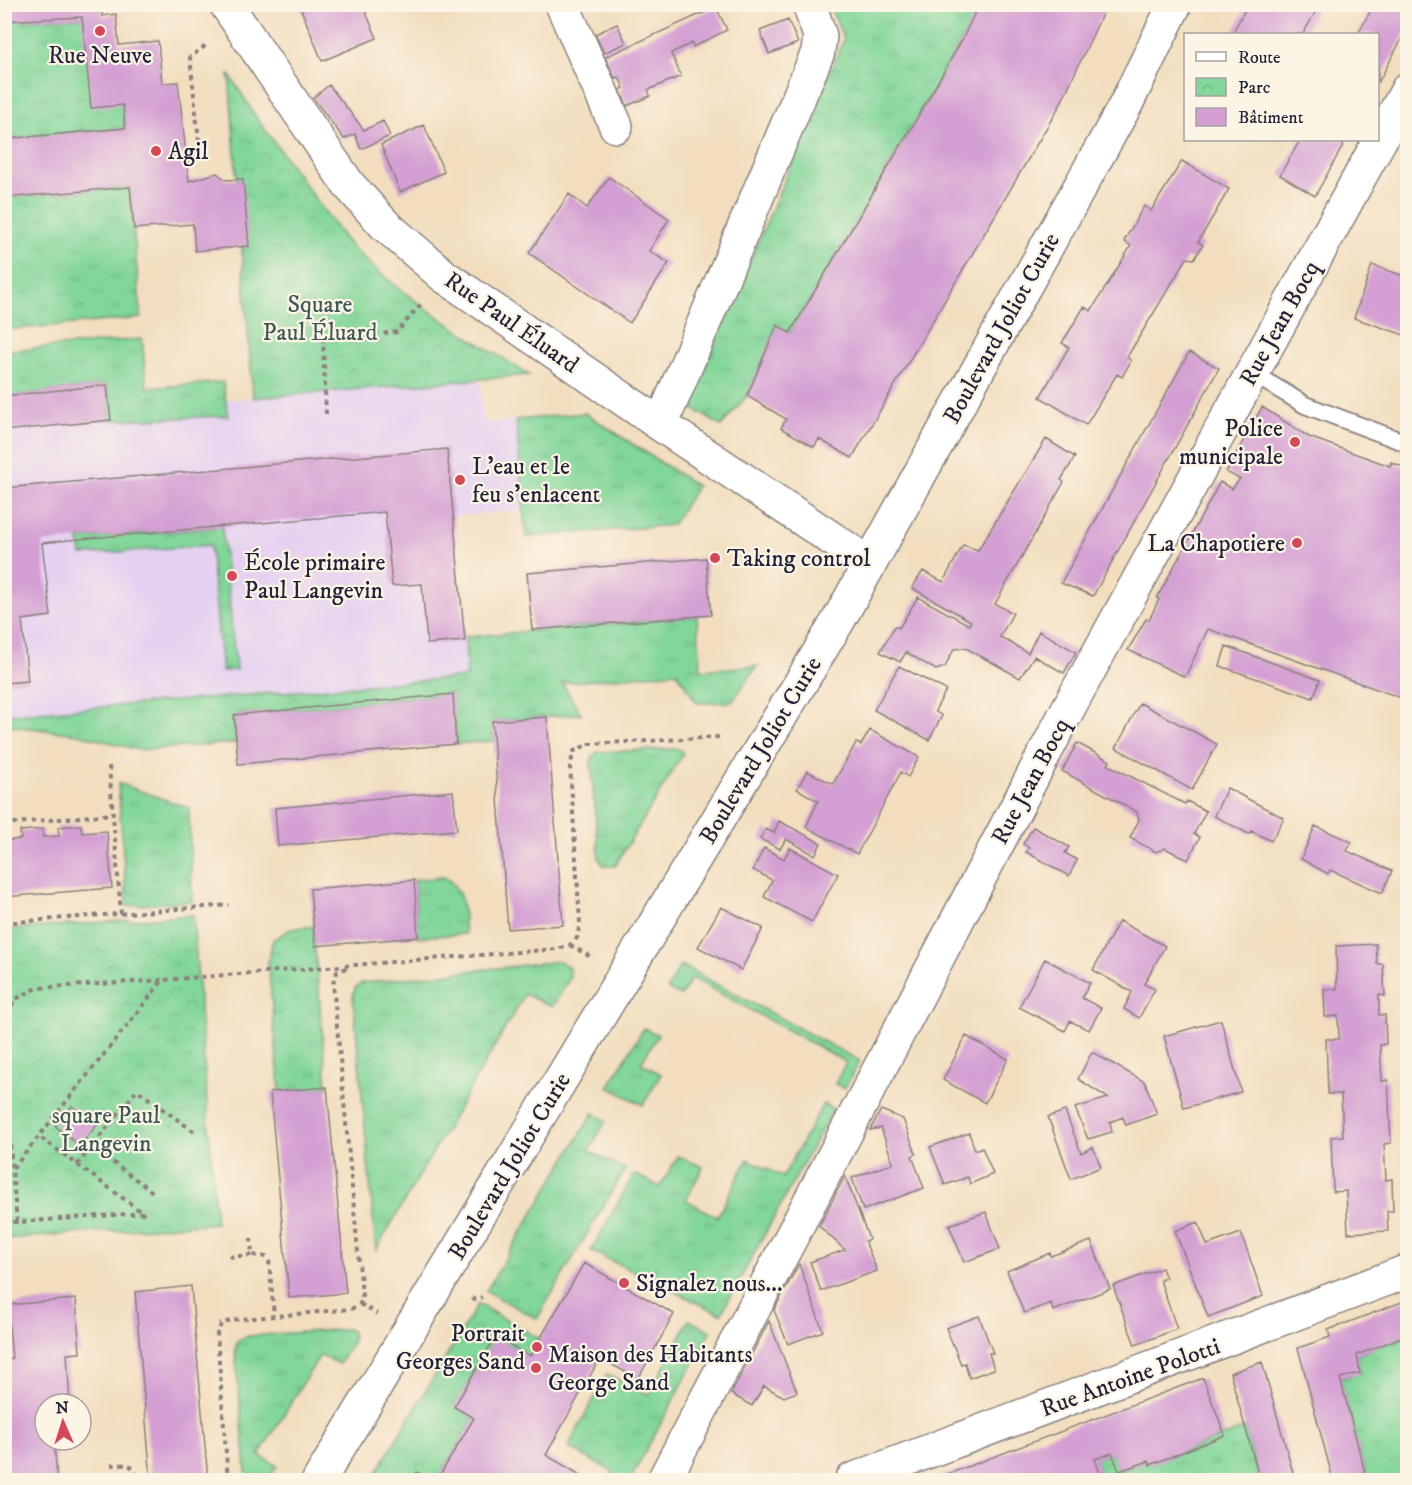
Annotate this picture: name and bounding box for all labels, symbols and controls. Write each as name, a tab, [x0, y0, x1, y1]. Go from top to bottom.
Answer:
marker: Rue Neuve	[93, 24, 107, 38]
legend	[1184, 33, 1379, 141]
place label: Rue Neuve	[48, 41, 152, 71]
text: Route	[1238, 47, 1281, 69]
text: Parc	[1238, 77, 1271, 99]
text: Bâtiment	[1238, 107, 1304, 129]
place label: Agil	[168, 137, 209, 167]
marker: Agil	[149, 144, 163, 158]
street label: Boulevard Joliot Curie	[937, 228, 1067, 429]
street label: Rue Jean Bocq	[1233, 255, 1327, 391]
street label: Rue Paul Éluard	[438, 265, 585, 380]
park label: Square Paul Éluard	[263, 290, 377, 348]
place label: Police municipale	[1179, 414, 1283, 472]
marker: Police municipale	[1288, 435, 1302, 449]
place label: L'eau et le feu s'enlacent	[472, 452, 601, 510]
marker: L'eau et le feu s'enlacent	[453, 473, 467, 487]
place label: La Chapotiere	[1147, 529, 1285, 559]
marker: La Chapotiere	[1290, 536, 1304, 550]
place label: Taking control	[727, 544, 871, 574]
place label: École primaire Paul Langevin	[244, 548, 386, 606]
marker: Taking control	[708, 551, 722, 565]
marker: École primaire Paul Langevin	[225, 569, 239, 583]
street label: Boulevard Joliot Curie	[693, 651, 829, 850]
street label: Rue Jean Bocq	[985, 712, 1077, 850]
street label: Boulevard Joliot Curie	[442, 1067, 578, 1266]
park label: square Paul Langevin	[52, 1101, 161, 1159]
place label: Signalez nous...	[636, 1269, 783, 1299]
marker: Signalez nous...	[617, 1276, 631, 1290]
place label: Portrait Georges Sand	[396, 1319, 525, 1377]
street label: Rue Antoine Polotti	[1036, 1332, 1224, 1424]
marker: Portrait Georges Sand	[530, 1340, 544, 1354]
place label: Maison des Habitants George Sand	[548, 1340, 752, 1398]
marker: Maison des Habitants George Sand	[529, 1361, 543, 1375]
north arrow	[33, 1392, 93, 1452]
text: N	[55, 1398, 69, 1418]

